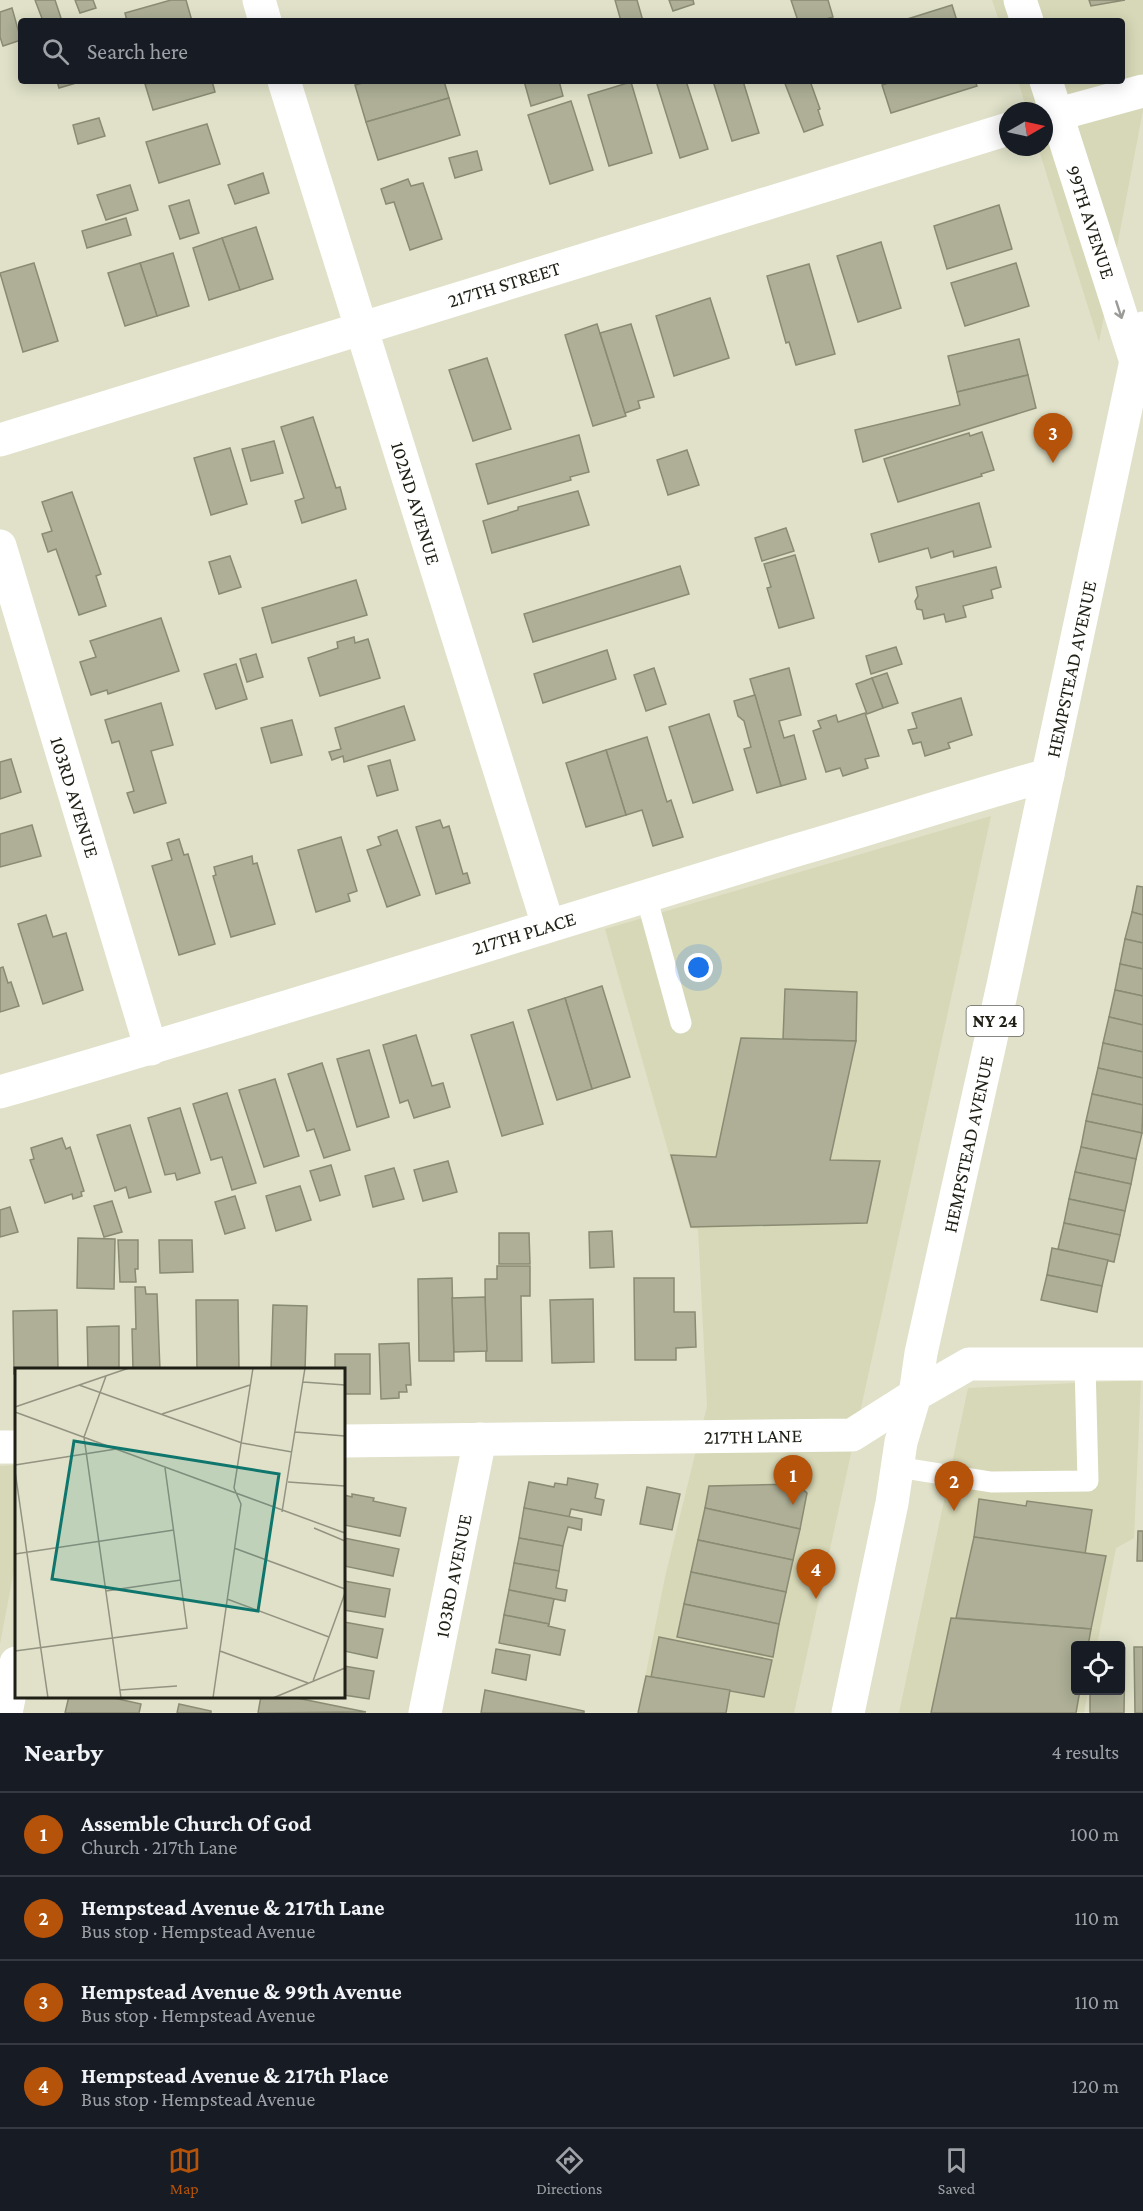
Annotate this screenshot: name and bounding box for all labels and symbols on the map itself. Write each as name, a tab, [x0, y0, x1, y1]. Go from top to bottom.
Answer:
north arrow	[999, 102, 1053, 156]
street label: 99TH AVENUE	[1062, 162, 1120, 282]
street label: 217TH STREET	[445, 256, 563, 312]
one-way arrow	[1115, 300, 1126, 319]
pin: 3	[1034, 414, 1072, 463]
street label: 102ND AVENUE	[387, 439, 445, 567]
street label: HEMPSTEAD AVENUE	[1041, 578, 1101, 759]
street label: 103RD AVENUE	[46, 734, 104, 860]
street label: 217TH PLACE	[470, 907, 579, 959]
your location	[684, 953, 713, 982]
road number: NY 24	[966, 1006, 1024, 1036]
street label: HEMPSTEAD AVENUE	[938, 1053, 998, 1234]
inset map	[15, 1368, 345, 1698]
street label: 217TH LANE	[704, 1424, 803, 1448]
pin: 1	[774, 1456, 812, 1505]
pin: 2	[934, 1462, 974, 1511]
street label: 103RD AVENUE	[430, 1512, 476, 1640]
pin: 4	[796, 1550, 836, 1599]

